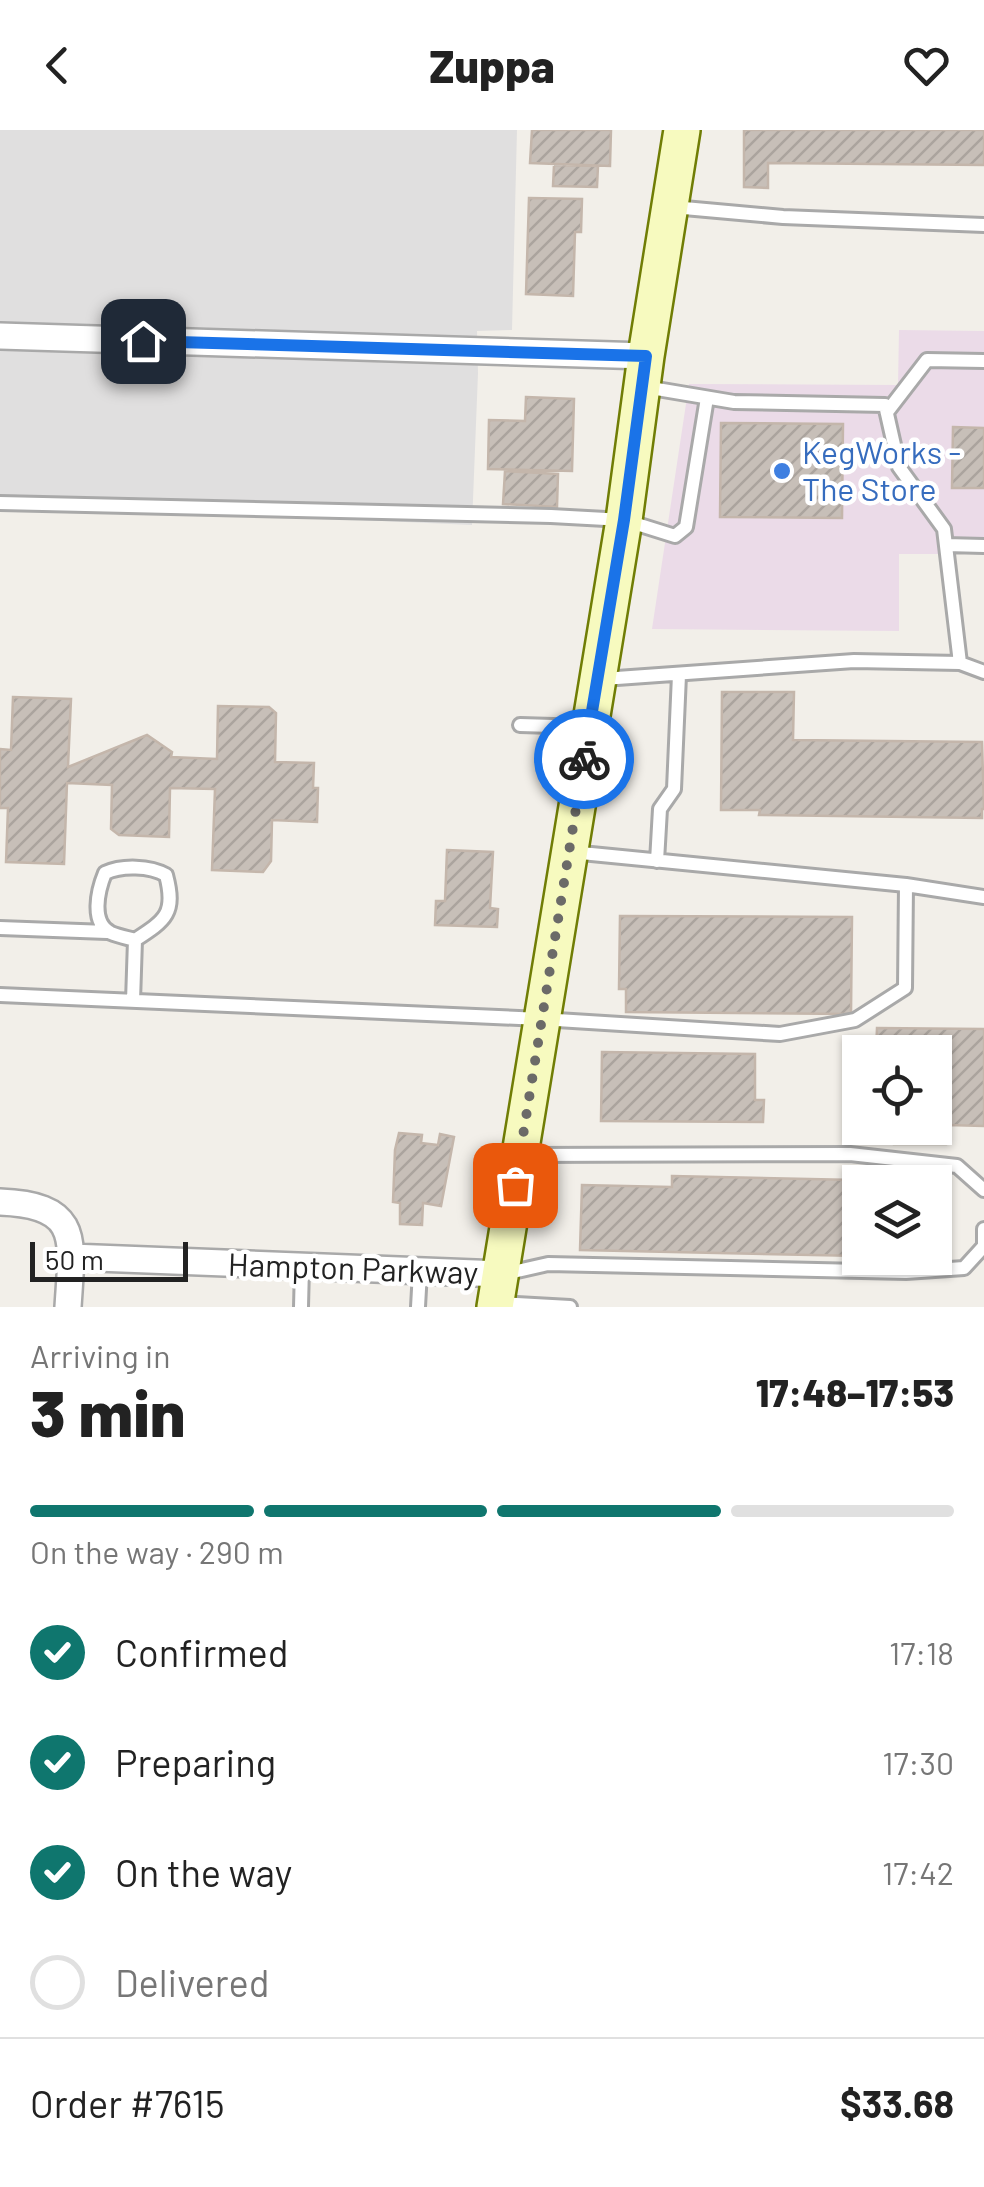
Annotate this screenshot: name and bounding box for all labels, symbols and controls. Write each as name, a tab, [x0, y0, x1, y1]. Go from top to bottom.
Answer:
icon: back	[30, 38, 85, 93]
text: Zuppa	[429, 38, 555, 92]
icon: heart	[899, 38, 954, 93]
pin	[101, 299, 186, 384]
icon: home	[116, 314, 171, 369]
place label: KegWorks - The Store	[802, 432, 961, 507]
marker: KegWorks - The Store	[771, 460, 793, 482]
courier	[534, 709, 634, 809]
icon: bike	[557, 732, 612, 787]
map controls	[842, 1035, 952, 1275]
button: locate	[842, 1035, 952, 1145]
pin	[473, 1143, 558, 1228]
icon: bag	[488, 1158, 543, 1213]
button: layers	[842, 1165, 952, 1275]
scale bar	[30, 1237, 188, 1282]
text: 50 m	[45, 1242, 104, 1276]
street label: Hampton Parkway	[227, 1244, 479, 1290]
text: Arriving in	[30, 1336, 170, 1374]
text: 17:48–17:53	[756, 1369, 954, 1415]
text: 3 min	[30, 1372, 185, 1450]
text: On the way · 290 m	[30, 1532, 284, 1570]
icon: check	[30, 1625, 85, 1680]
text: Confirmed	[115, 1629, 288, 1675]
text: 17:18	[889, 1633, 954, 1671]
icon: check	[30, 1735, 85, 1790]
text: Preparing	[115, 1739, 276, 1785]
text: 17:30	[882, 1743, 954, 1781]
icon: check	[30, 1845, 85, 1900]
text: On the way	[115, 1849, 292, 1895]
text: 17:42	[882, 1853, 954, 1891]
text: Delivered	[115, 1959, 269, 2005]
text: Order #7615	[30, 2080, 224, 2126]
text: $33.68	[840, 2080, 954, 2126]

